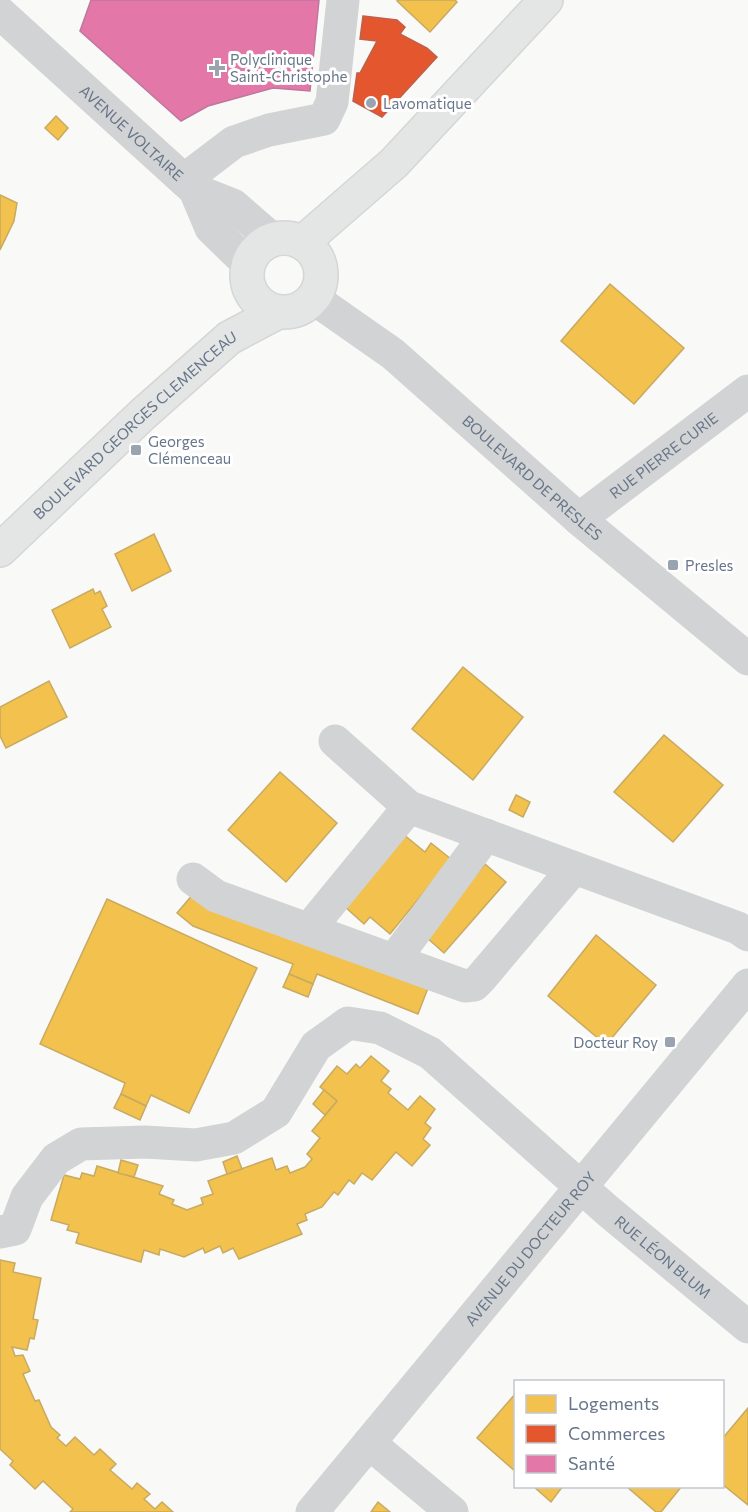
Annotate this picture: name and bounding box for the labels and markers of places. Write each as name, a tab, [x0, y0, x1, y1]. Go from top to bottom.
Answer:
place label: Polyclinique Saint-Christophe	[230, 50, 348, 85]
marker: Polyclinique Saint-Christophe	[208, 59, 226, 77]
place label: Lavomatique	[383, 94, 472, 112]
marker: Lavomatique	[364, 96, 378, 110]
place label: Georges Clémenceau	[148, 432, 231, 467]
marker: Georges Clémenceau	[129, 443, 143, 457]
place label: Presles	[685, 556, 734, 574]
marker: Presles	[666, 558, 680, 572]
place label: Docteur Roy	[573, 1033, 658, 1051]
marker: Docteur Roy	[663, 1035, 677, 1049]

